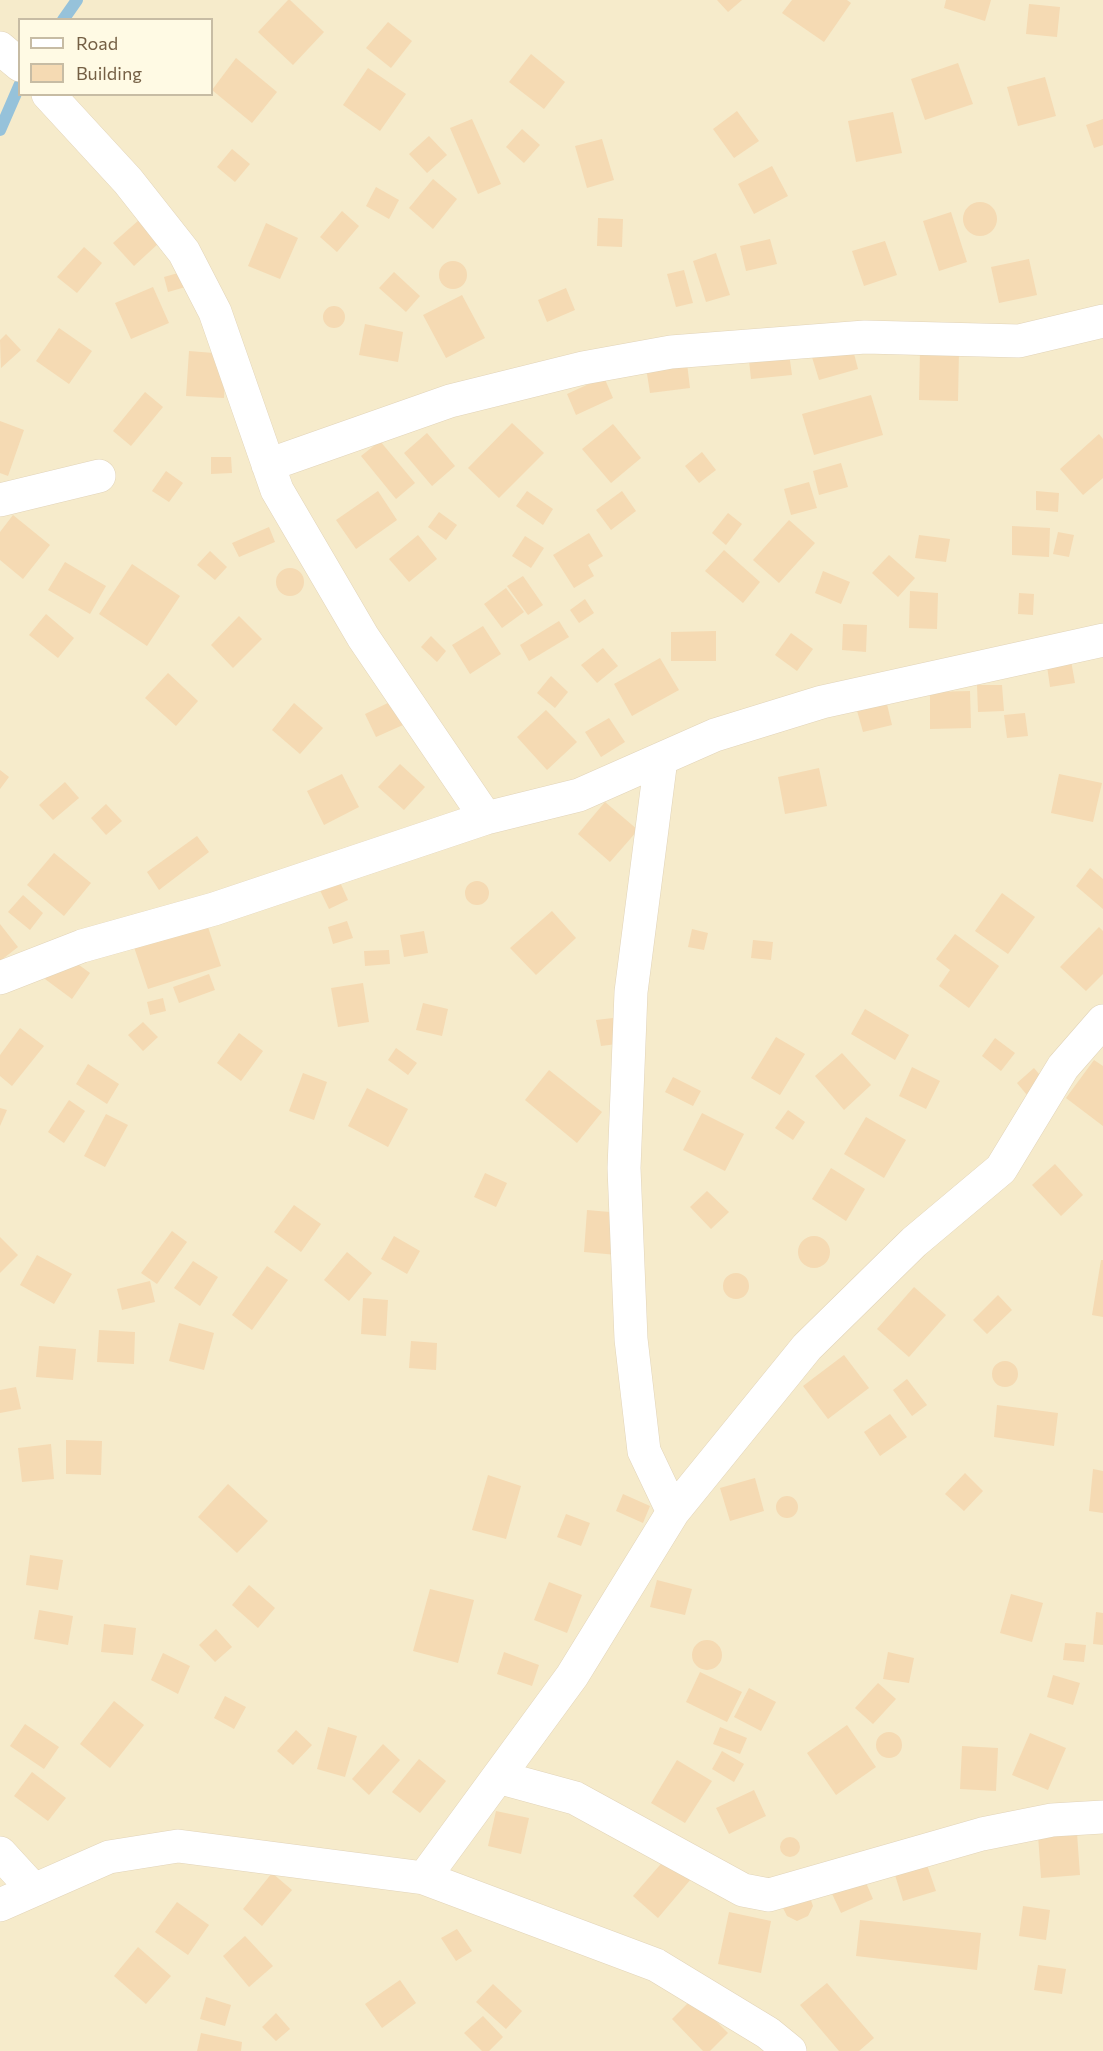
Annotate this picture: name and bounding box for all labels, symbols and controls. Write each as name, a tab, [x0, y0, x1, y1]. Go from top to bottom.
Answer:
legend	[18, 18, 213, 96]
text: Road	[76, 32, 118, 54]
text: Building	[76, 62, 142, 84]

